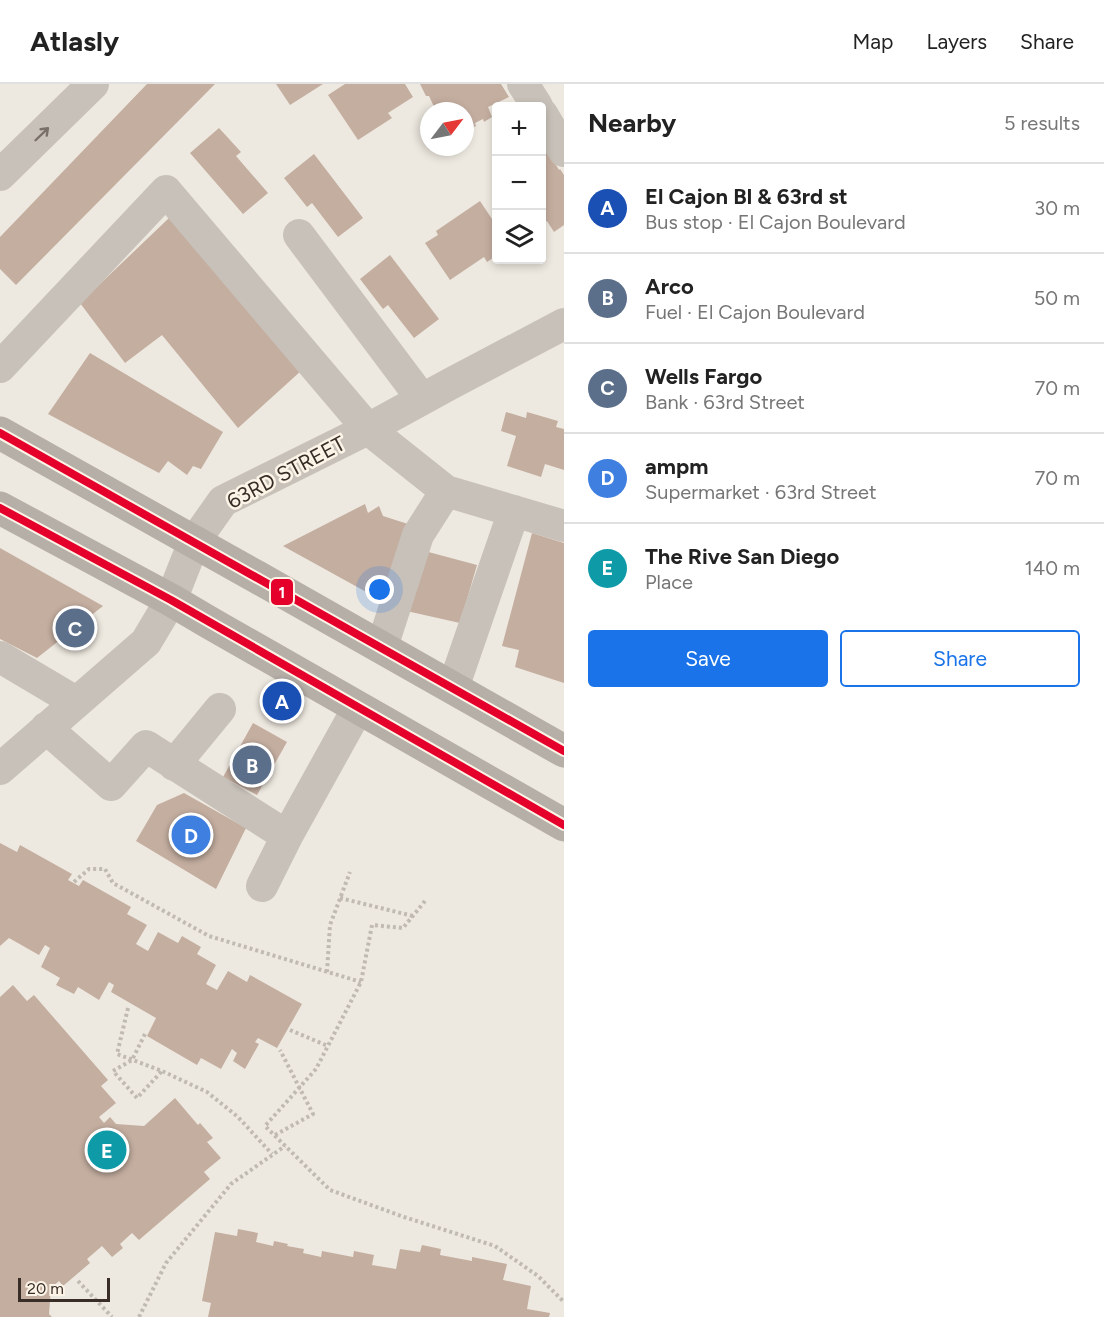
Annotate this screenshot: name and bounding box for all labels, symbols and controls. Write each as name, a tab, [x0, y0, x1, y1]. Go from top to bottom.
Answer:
text: Atlasly	[30, 24, 119, 58]
text: Map	[853, 29, 893, 54]
text: Layers	[926, 29, 987, 54]
text: Share	[1020, 29, 1074, 54]
north arrow	[420, 102, 474, 156]
map controls	[492, 102, 546, 264]
button: +	[492, 102, 546, 156]
text: Nearby	[588, 107, 676, 139]
text: 5 results	[1004, 111, 1080, 135]
one-way arrow	[34, 127, 49, 141]
button: −	[492, 156, 546, 210]
text: El Cajon Bl & 63rd st	[645, 183, 848, 210]
text: A	[600, 196, 615, 220]
text: 30 m	[1034, 196, 1080, 220]
button: layers	[492, 210, 546, 264]
text: Bus stop · El Cajon Boulevard	[645, 210, 906, 234]
text: Arco	[645, 273, 694, 300]
text: B	[601, 286, 614, 310]
text: 50 m	[1034, 286, 1080, 310]
text: Fuel · El Cajon Boulevard	[645, 300, 865, 324]
text: Wells Fargo	[645, 363, 762, 390]
text: C	[600, 376, 615, 400]
text: 70 m	[1034, 376, 1080, 400]
text: Bank · 63rd Street	[645, 390, 805, 414]
street label: 63RD STREET	[223, 430, 350, 514]
text: ampm	[645, 453, 708, 480]
text: D	[601, 466, 615, 490]
text: 70 m	[1034, 466, 1080, 490]
text: Supermarket · 63rd Street	[645, 480, 876, 504]
text: The Rive San Diego	[645, 543, 839, 570]
text: E	[602, 556, 613, 580]
text: 140 m	[1025, 556, 1080, 580]
text: Place	[645, 570, 693, 594]
your location	[365, 575, 394, 604]
line badge: 1	[270, 578, 294, 606]
text: 1	[279, 583, 285, 602]
pin: C	[56, 606, 94, 650]
button: Save	[588, 630, 828, 687]
button: Share	[840, 630, 1080, 687]
pin: A	[262, 678, 302, 724]
pin: B	[232, 742, 272, 788]
pin: D	[172, 812, 210, 858]
pin: E	[88, 1128, 126, 1172]
scale bar	[18, 1275, 110, 1302]
text: 20 m	[27, 1279, 64, 1298]

